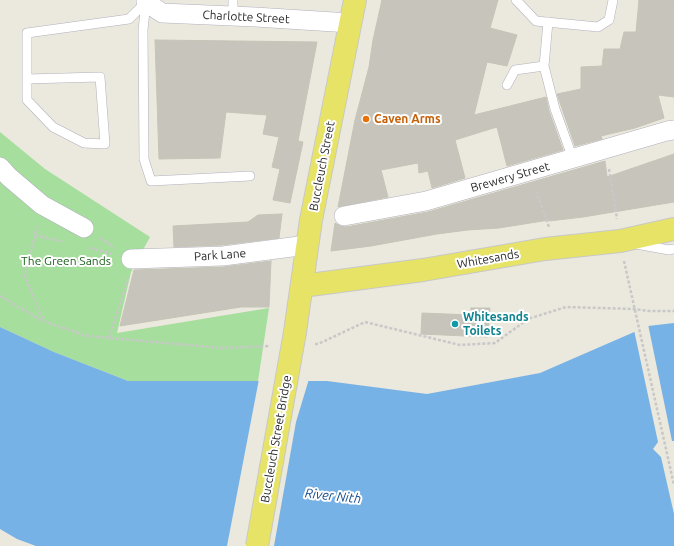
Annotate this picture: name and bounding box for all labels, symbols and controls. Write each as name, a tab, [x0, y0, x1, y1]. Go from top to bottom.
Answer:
street label: Charlotte Street	[202, 8, 290, 26]
place label: Caven Arms	[374, 112, 441, 126]
marker: Caven Arms	[361, 114, 371, 124]
street label: Buccleuch Street	[306, 120, 338, 212]
street label: Brewery Street	[469, 159, 551, 195]
street label: Park Lane	[193, 246, 247, 264]
street label: Whitesands	[456, 246, 520, 272]
park label: The Green Sands	[21, 254, 111, 268]
place label: Whitesands Toilets	[463, 310, 529, 338]
marker: Whitesands Toilets	[450, 319, 460, 329]
street label: Buccleuch Street Bridge	[258, 374, 294, 504]
water label: River Nith	[304, 485, 362, 507]

